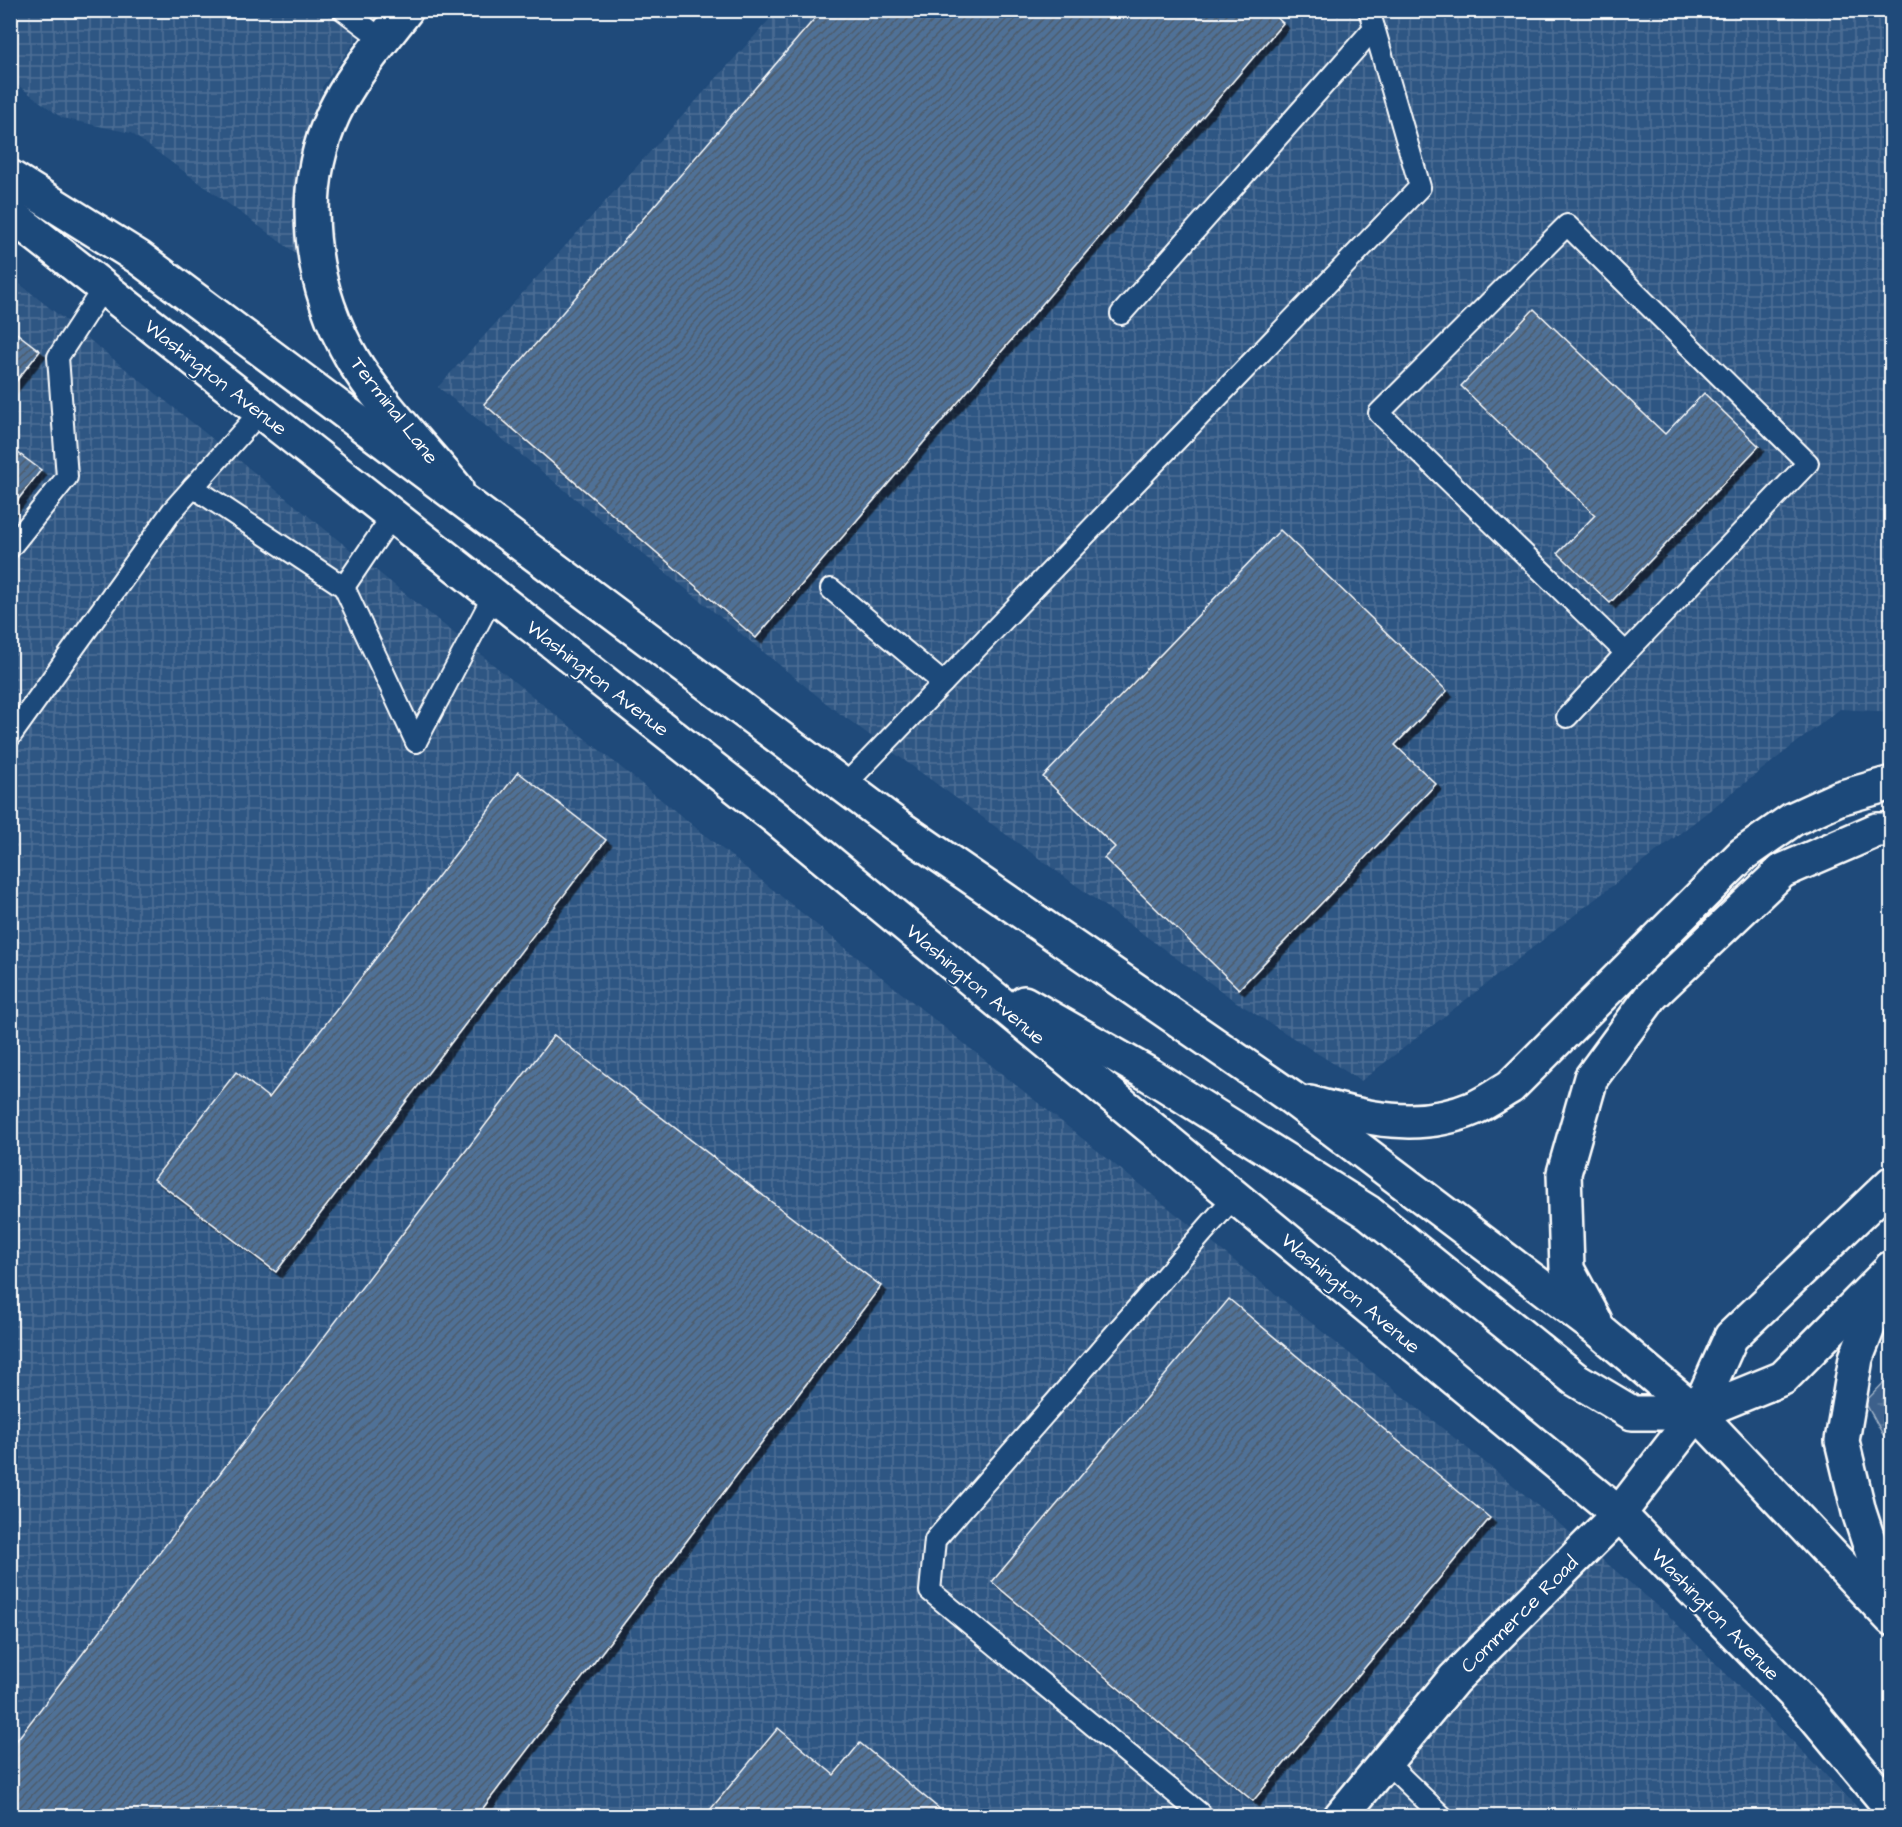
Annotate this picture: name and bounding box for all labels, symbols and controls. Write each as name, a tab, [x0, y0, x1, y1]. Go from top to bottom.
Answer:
street label: Washington Avenue	[137, 313, 293, 443]
street label: Terminal Lane	[343, 351, 445, 470]
street label: Washington Avenue	[519, 614, 675, 744]
street label: Washington Avenue	[899, 918, 1051, 1052]
street label: Washington Avenue	[1274, 1227, 1426, 1361]
street label: Washington Avenue	[1644, 1542, 1786, 1688]
street label: Commerce Road	[1455, 1550, 1585, 1680]

